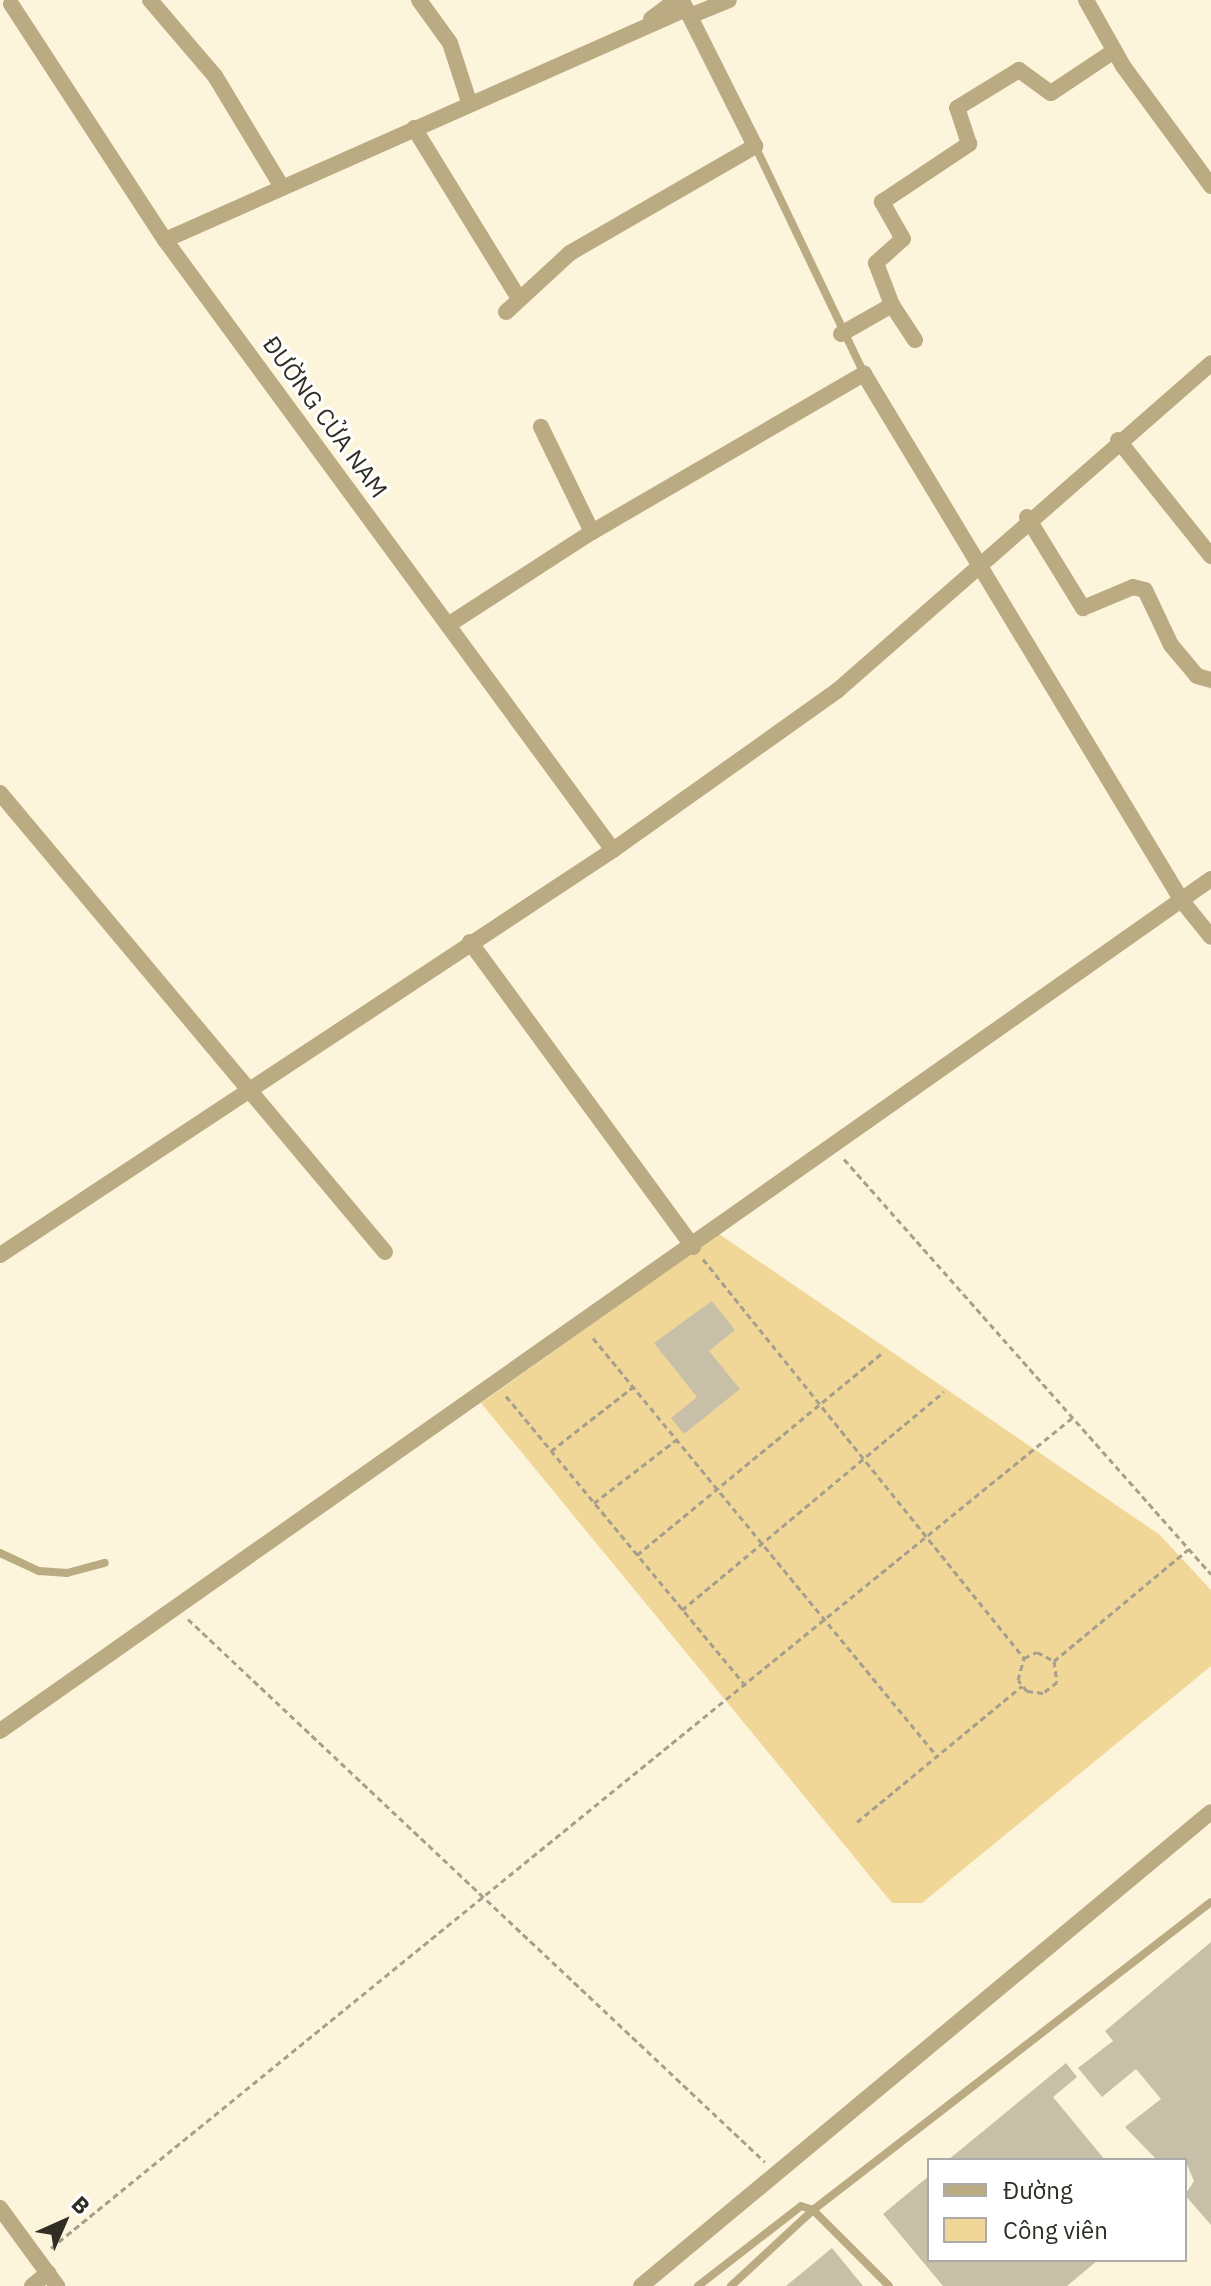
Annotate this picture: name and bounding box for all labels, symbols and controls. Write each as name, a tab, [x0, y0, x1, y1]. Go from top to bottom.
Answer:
street label: ĐƯỜNG CỬA NAM	[257, 331, 393, 503]
legend	[927, 2158, 1187, 2262]
text: Đường	[1003, 2174, 1073, 2206]
north arrow	[24, 2182, 104, 2262]
text: B	[66, 2189, 97, 2220]
text: Công viên	[1003, 2214, 1108, 2246]

